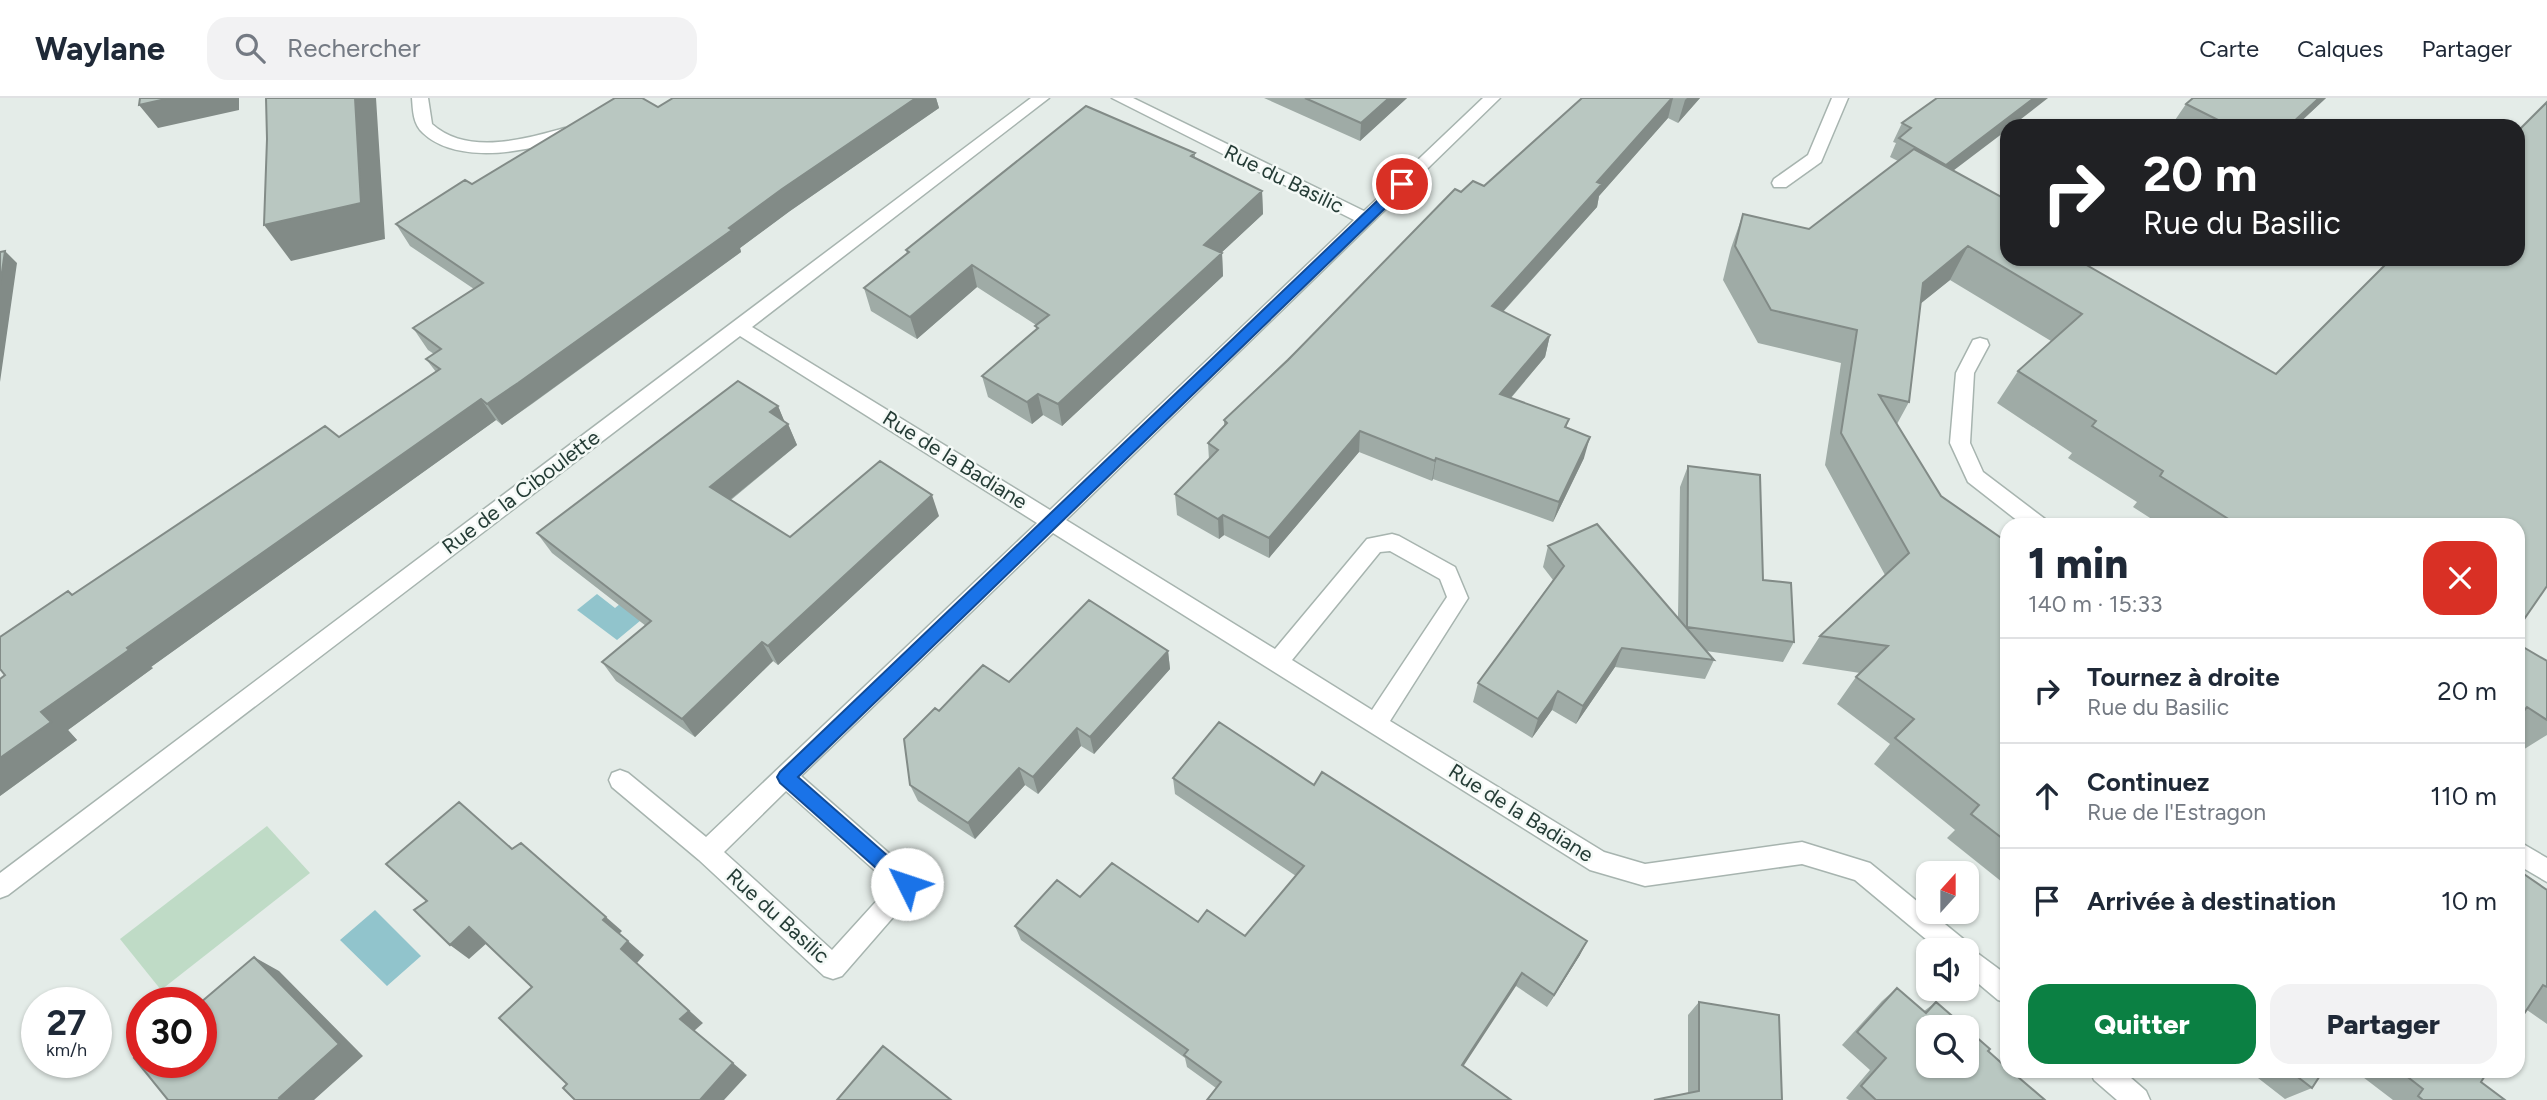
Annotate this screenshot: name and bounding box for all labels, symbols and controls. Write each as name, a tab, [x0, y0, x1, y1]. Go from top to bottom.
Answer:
search box	[207, 17, 697, 80]
text: Waylane	[35, 29, 165, 68]
icon: search	[231, 29, 269, 67]
text: Rechercher	[287, 32, 421, 64]
text: Carte	[2199, 34, 2259, 63]
text: Calques	[2297, 34, 2383, 63]
text: Partager	[2421, 34, 2512, 63]
street label: Rue du Basilic	[1220, 139, 1348, 218]
text: 20 m	[2143, 144, 2258, 203]
icon: right	[2028, 147, 2119, 238]
pin	[1372, 154, 1432, 214]
icon: arrive	[1383, 165, 1421, 203]
text: Rue du Basilic	[2143, 204, 2341, 242]
street label: Rue de la Badiane	[878, 405, 1032, 514]
street label: Rue de la Ciboulette	[437, 424, 604, 559]
text: 1 min	[2028, 538, 2128, 589]
button: close	[2423, 541, 2497, 615]
text: 140 m · 15:33	[2028, 590, 2163, 618]
text: Tournez à droite	[2087, 661, 2280, 693]
icon: right	[2028, 672, 2066, 710]
text: 20 m	[2437, 675, 2497, 707]
text: Rue du Basilic	[2087, 693, 2229, 721]
street label: Rue de la Badiane	[1444, 758, 1598, 867]
text: Continuez	[2087, 766, 2209, 798]
icon: ahead	[2028, 777, 2066, 815]
text: 110 m	[2430, 780, 2497, 812]
text: Rue de l'Estragon	[2087, 798, 2266, 826]
position arrow	[870, 847, 944, 921]
north arrow	[1916, 861, 1979, 924]
map controls	[1916, 861, 1979, 1078]
street label: Rue du Basilic	[722, 863, 835, 968]
icon: arrive	[2028, 882, 2066, 920]
text: Arrivée à destination	[2087, 885, 2336, 917]
text: 10 m	[2441, 885, 2497, 917]
button: sound	[1916, 938, 1979, 1001]
button: Quitter	[2028, 984, 2256, 1064]
button: Partager	[2270, 984, 2497, 1064]
speed limit sign: 30	[126, 987, 217, 1078]
text: 27	[47, 1002, 86, 1044]
button: search	[1916, 1015, 1979, 1078]
text: km/h	[46, 1039, 87, 1061]

